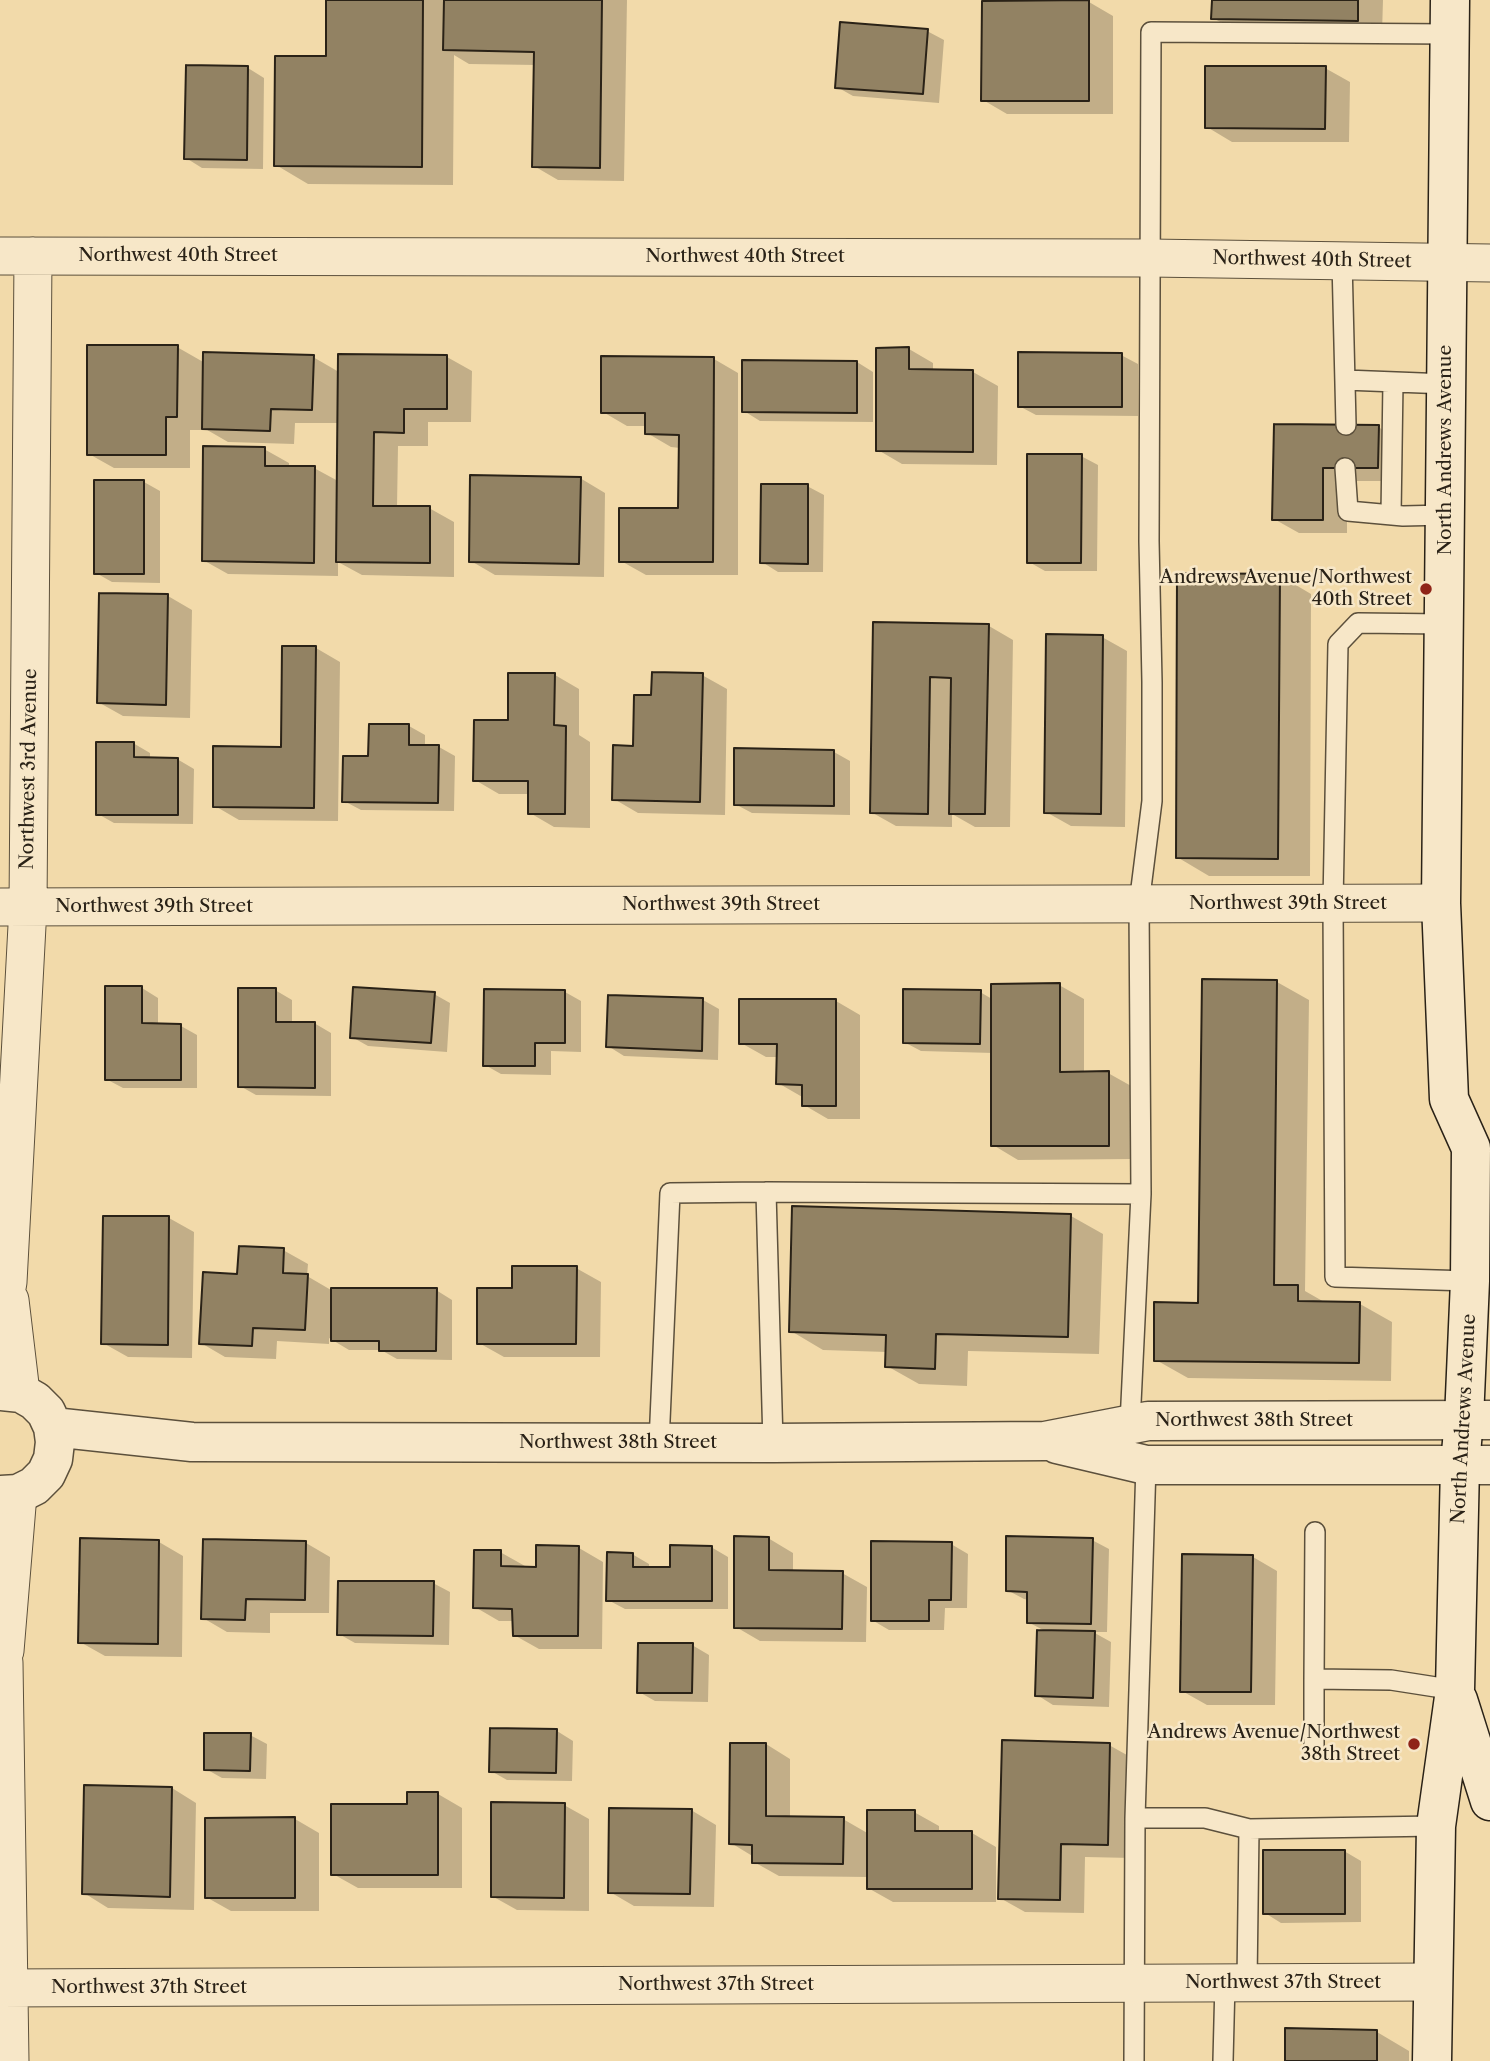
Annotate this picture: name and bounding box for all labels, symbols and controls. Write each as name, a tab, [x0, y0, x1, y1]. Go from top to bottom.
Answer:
street label: Northwest 40th Street	[78, 245, 278, 267]
street label: Northwest 40th Street	[645, 246, 845, 268]
street label: Northwest 40th Street	[1212, 247, 1412, 273]
street label: North Andrews Avenue	[1435, 345, 1457, 555]
place label: Andrews Avenue/Northwest 40th Street	[1160, 567, 1412, 611]
marker: Andrews Avenue/Northwest 40th Street	[1418, 581, 1434, 597]
street label: Northwest 3rd Avenue	[16, 668, 42, 870]
street label: Northwest 39th Street	[1189, 893, 1387, 915]
street label: Northwest 39th Street	[622, 894, 820, 916]
street label: Northwest 39th Street	[55, 896, 253, 918]
street label: North Andrews Avenue	[1447, 1313, 1481, 1525]
street label: Northwest 38th Street	[1155, 1410, 1353, 1432]
street label: Northwest 38th Street	[519, 1432, 717, 1454]
place label: Andrews Avenue/Northwest 38th Street	[1148, 1722, 1400, 1766]
marker: Andrews Avenue/Northwest 38th Street	[1406, 1736, 1422, 1752]
street label: Northwest 37th Street	[1185, 1972, 1381, 1994]
street label: Northwest 37th Street	[618, 1974, 814, 1996]
street label: Northwest 37th Street	[51, 1977, 247, 1999]

